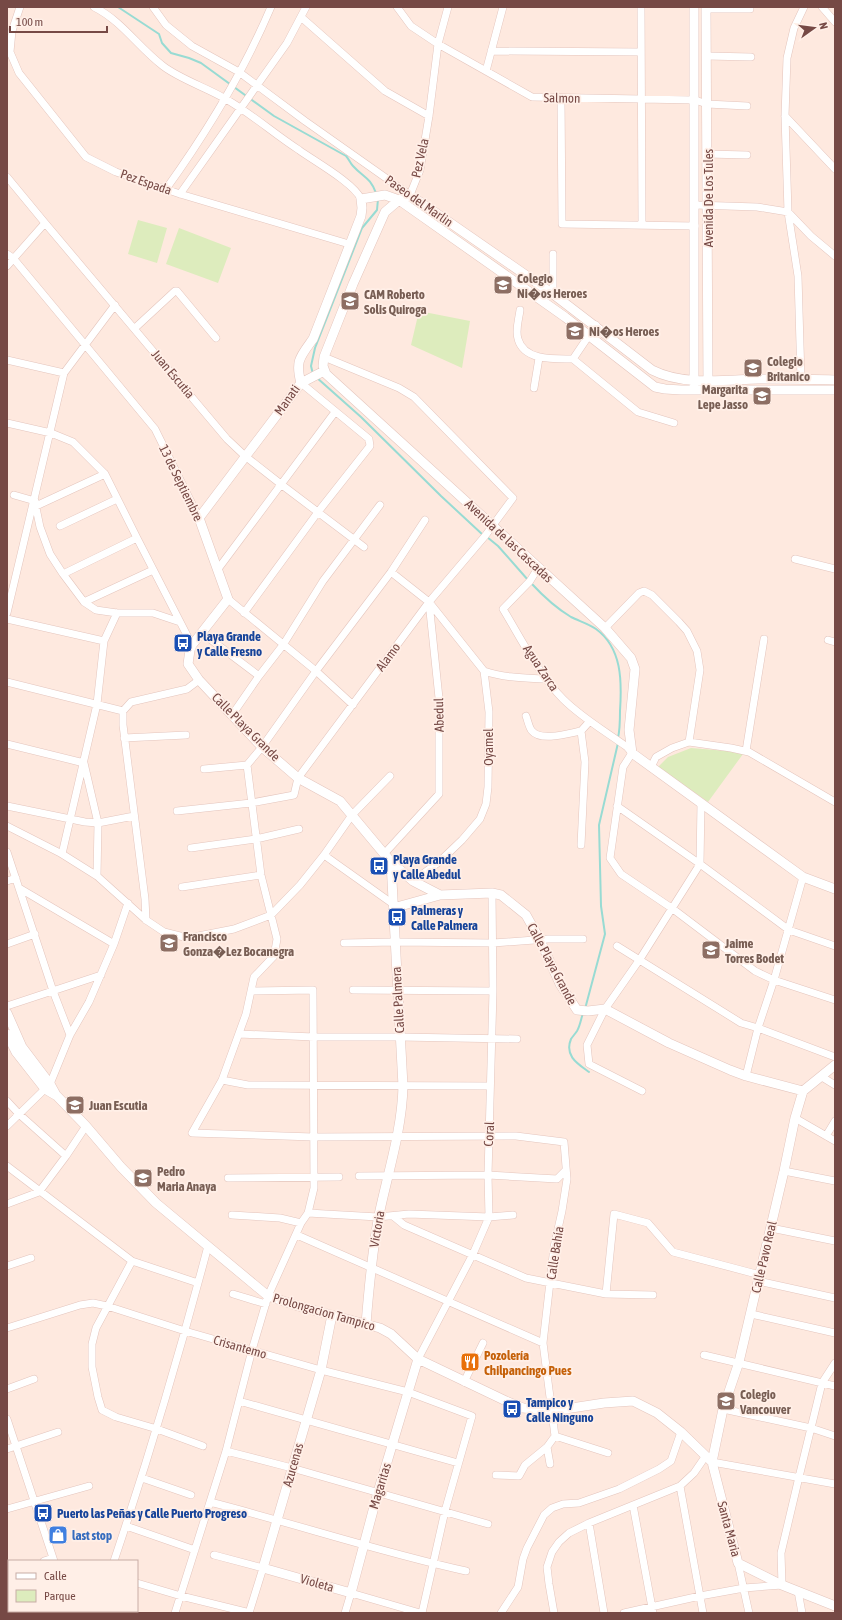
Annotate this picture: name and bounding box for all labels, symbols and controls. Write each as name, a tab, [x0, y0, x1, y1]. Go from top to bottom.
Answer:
scale bar	[10, 8, 107, 34]
north arrow	[794, 8, 834, 48]
text: 100 m	[16, 15, 43, 29]
text: N	[817, 21, 830, 30]
street label: Salmon	[544, 90, 580, 106]
street label: Pez Vela	[408, 137, 432, 179]
street label: Avenida De Los Tules	[701, 148, 716, 247]
street label: Pez Espada	[118, 166, 174, 198]
street label: Paseo del Marlin	[382, 172, 456, 230]
place label: Colegio Ni�os Heroes	[517, 271, 587, 301]
school or university icon: Colegio Ni�os Heroes	[492, 274, 514, 296]
place label: CAM Roberto Solis Quiroga	[364, 287, 427, 317]
school or university icon: CAM Roberto Solis Quiroga	[339, 290, 361, 312]
school or university icon: Ni�os Heroes	[564, 320, 586, 342]
place label: Ni�os Heroes	[589, 324, 659, 339]
street label: Juan Escutia	[148, 347, 198, 401]
place label: Colegio Britanico	[767, 354, 810, 384]
school or university icon: Colegio Britanico	[742, 357, 764, 379]
street label: Manati	[271, 382, 303, 418]
place label: Margarita Lepe Jasso	[698, 382, 748, 412]
school or university icon: Margarita Lepe Jasso	[751, 385, 773, 407]
street label: 13 de Septiembre	[156, 442, 206, 524]
street label: Avenida de las Cascadas	[462, 496, 556, 586]
place label: Playa Grande y Calle Fresno	[197, 629, 262, 659]
bus stop icon: Playa Grande y Calle Fresno	[172, 632, 194, 654]
street label: Alamo	[373, 640, 403, 674]
street label: Agua Zarca	[520, 642, 562, 694]
street label: Calle Playa Grande	[209, 690, 283, 764]
street label: Abedul	[431, 697, 447, 732]
street label: Oyamel	[481, 728, 496, 766]
place label: Playa Grande y Calle Abedul	[393, 852, 461, 882]
bus stop icon: Playa Grande y Calle Abedul	[368, 855, 390, 877]
place label: Palmeras y Calle Palmera	[411, 903, 478, 933]
bus stop icon: Palmeras y Calle Palmera	[386, 906, 408, 928]
street label: Calle Playa Grande	[524, 921, 580, 1007]
place label: Francisco Gonza�Lez Bocanegra	[183, 929, 294, 959]
school or university icon: Francisco Gonza�Lez Bocanegra	[158, 932, 180, 954]
place label: Jaime Torres Bodet	[724, 936, 784, 966]
school or university icon: Jaime Torres Bodet	[700, 939, 722, 961]
street label: Calle Palmera	[389, 966, 407, 1034]
school or university icon: Juan Escutia	[64, 1094, 86, 1116]
place label: Juan Escutia	[88, 1098, 148, 1113]
street label: Coral	[481, 1121, 497, 1147]
place label: Pedro Maria Anaya	[157, 1164, 216, 1194]
school or university icon: Pedro Maria Anaya	[132, 1167, 154, 1189]
street label: Victoria	[366, 1210, 388, 1248]
street label: Calle Pavo Real	[748, 1219, 780, 1295]
street label: Calle Bahía	[543, 1225, 567, 1281]
street label: Prolongacion Tampico	[271, 1290, 377, 1334]
street label: Crisantemo	[212, 1332, 268, 1362]
place label: Pozolería Chilpancingo Pues	[484, 1348, 572, 1378]
restaurant icon: Pozolería Chilpancingo Pues	[459, 1351, 481, 1373]
place label: Colegio Vancouver	[739, 1387, 792, 1417]
school or university icon: Colegio Vancouver	[715, 1390, 737, 1412]
place label: Tampico y Calle Ninguno	[526, 1395, 594, 1425]
bus stop icon: Tampico y Calle Ninguno	[501, 1398, 523, 1420]
street label: Azucenas	[280, 1441, 307, 1489]
street label: Magaritas	[366, 1461, 394, 1511]
street label: Santa Maria	[714, 1500, 744, 1558]
bus stop icon: Puerto las Peñas y Calle Puerto Progreso	[32, 1502, 54, 1524]
place label: Puerto las Peñas y Calle Puerto Progreso	[57, 1506, 247, 1521]
shop icon: last stop	[47, 1524, 69, 1546]
place label: last stop	[72, 1528, 112, 1543]
legend	[8, 1560, 138, 1612]
text: Calle	[44, 1569, 67, 1583]
street label: Violeta	[298, 1571, 336, 1595]
text: Parque	[44, 1589, 76, 1603]

